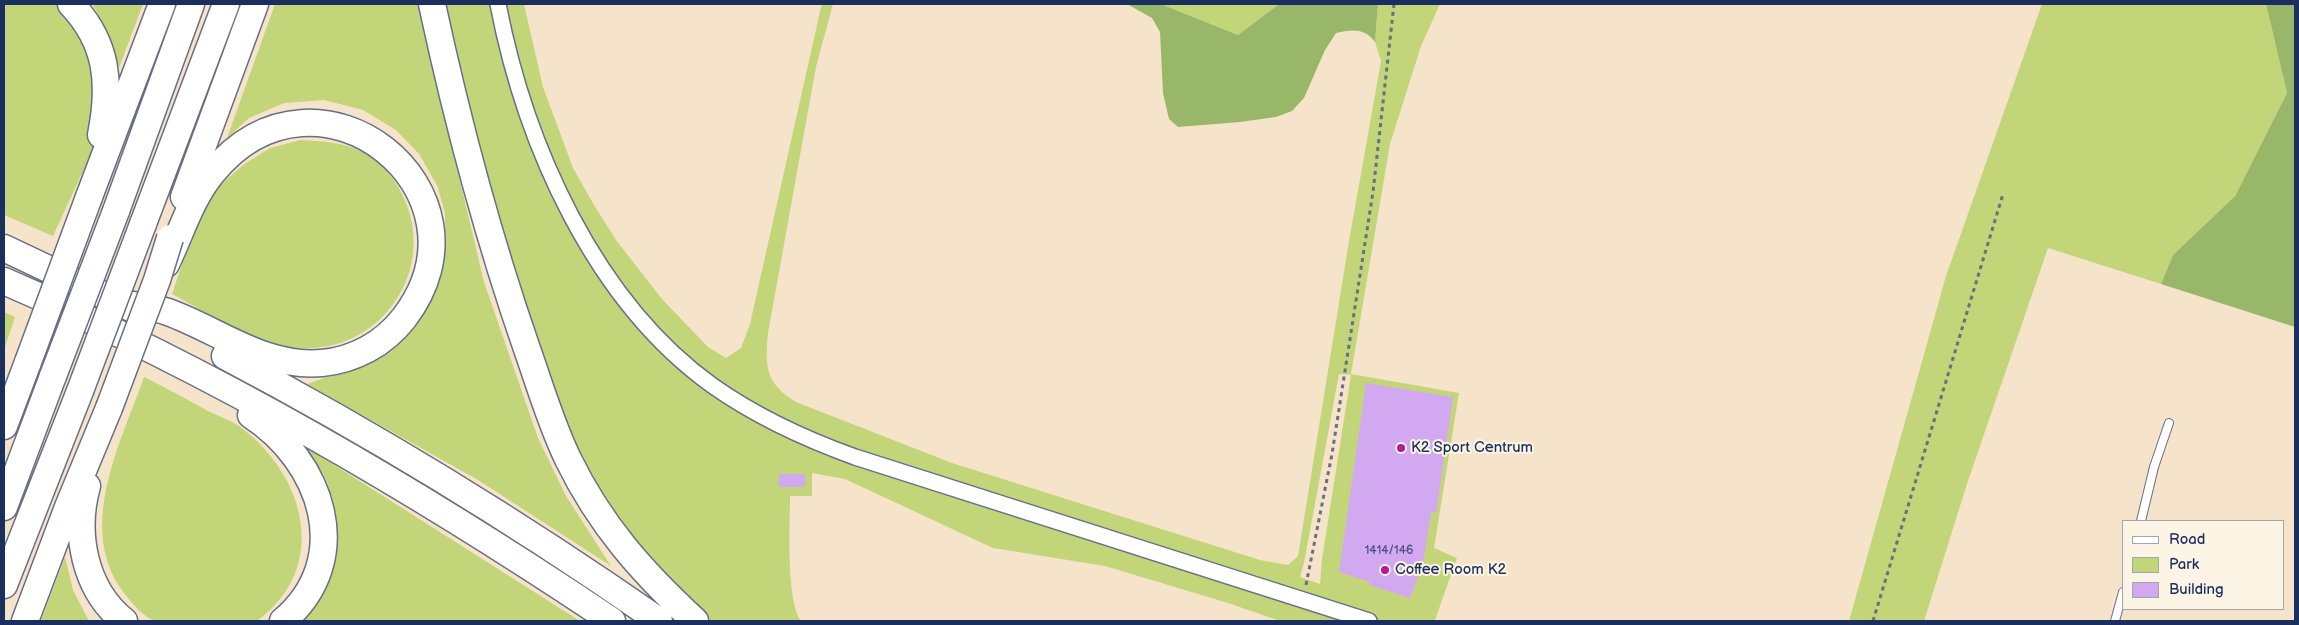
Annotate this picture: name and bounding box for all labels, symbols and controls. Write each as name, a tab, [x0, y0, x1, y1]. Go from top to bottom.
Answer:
place label: K2 Sport Centrum	[1411, 439, 1533, 457]
marker: K2 Sport Centrum	[1395, 442, 1407, 454]
legend	[2122, 520, 2284, 610]
text: Road	[2169, 530, 2205, 549]
house number: 1414/146	[1365, 544, 1413, 558]
text: Park	[2169, 555, 2199, 574]
place label: Coffee Room K2	[1395, 561, 1506, 579]
marker: Coffee Room K2	[1379, 564, 1391, 576]
text: Building	[2169, 580, 2224, 599]

